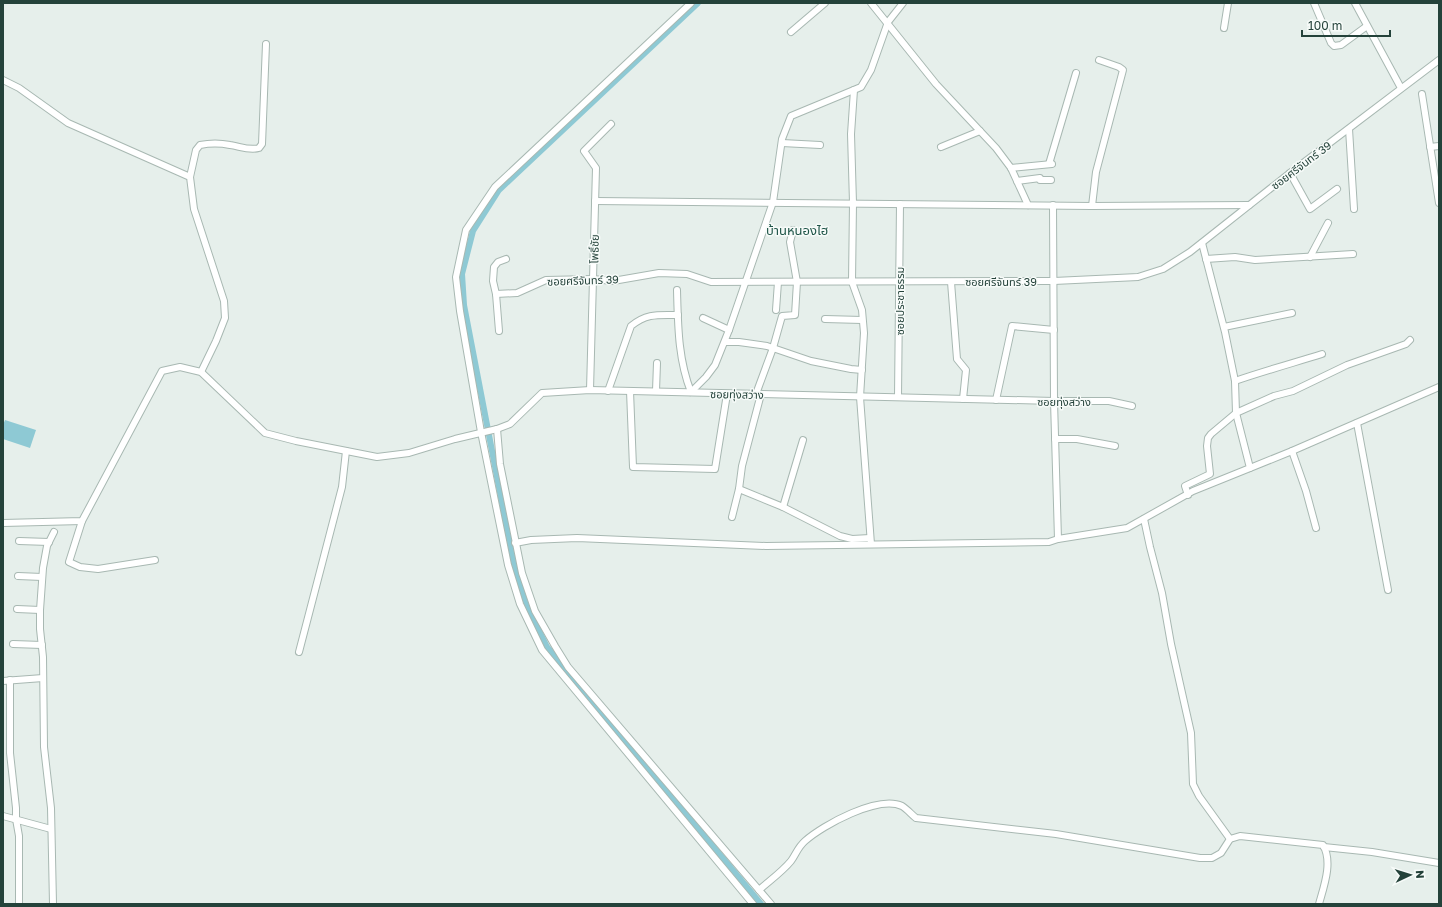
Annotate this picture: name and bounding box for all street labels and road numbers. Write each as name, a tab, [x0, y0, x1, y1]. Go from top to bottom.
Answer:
street label: ซอยศรีจันทร์ 39	[1268, 138, 1334, 192]
street label: โพธิ์ชัย	[587, 234, 601, 264]
street label: ซอยประชาธรรม	[893, 267, 906, 335]
street label: ซอยศรีจันทร์ 39	[547, 272, 619, 288]
street label: ซอยศรีจันทร์ 39	[965, 275, 1037, 288]
street label: ซอยทุ่งสว่าง	[710, 387, 764, 402]
street label: ซอยทุ่งสว่าง	[1037, 395, 1091, 409]

